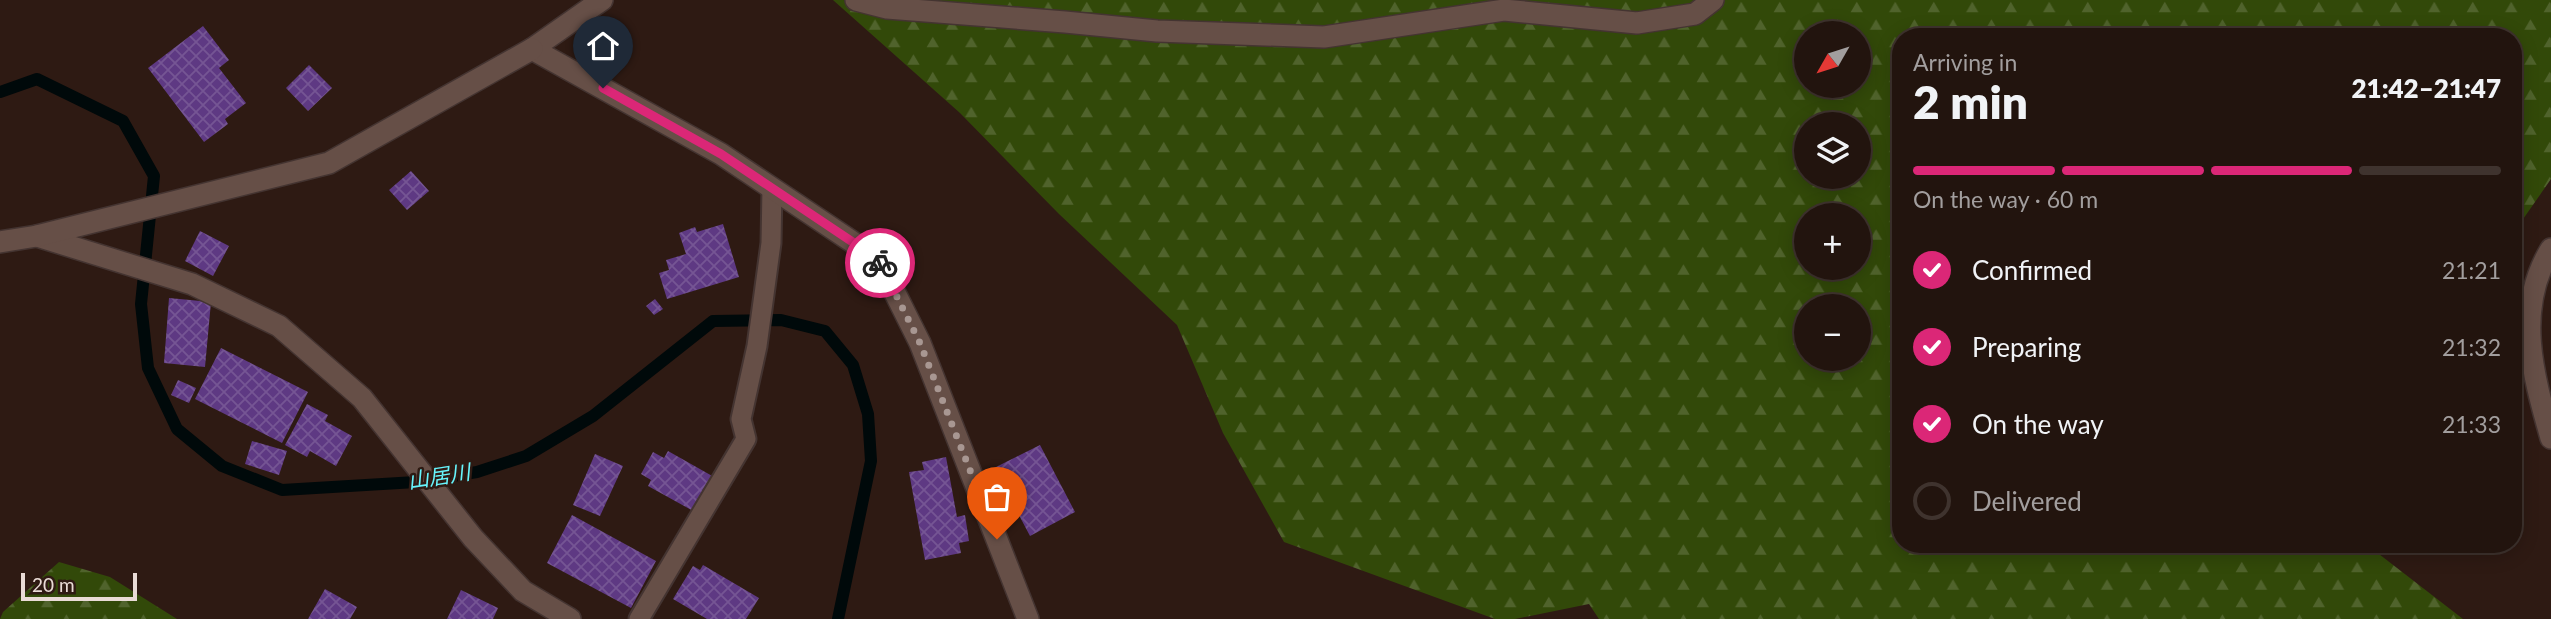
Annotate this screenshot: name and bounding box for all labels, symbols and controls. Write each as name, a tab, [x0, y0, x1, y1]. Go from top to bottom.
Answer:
pin	[573, 16, 633, 88]
north arrow	[1794, 21, 1871, 98]
map controls	[1794, 21, 1871, 371]
icon: home	[584, 27, 622, 65]
text: Arriving in	[1913, 48, 2017, 76]
text: 21:42–21:47	[2351, 72, 2501, 104]
text: 2 min	[1913, 74, 2028, 129]
button: layers	[1794, 112, 1871, 189]
text: On the way · 60 m	[1913, 185, 2098, 213]
button: +	[1794, 203, 1871, 280]
courier	[845, 228, 915, 298]
icon: bike	[861, 244, 899, 282]
icon: check	[1913, 251, 1951, 289]
text: Confirmed	[1972, 254, 2092, 286]
text: 21:21	[2442, 256, 2501, 284]
button: −	[1794, 294, 1871, 371]
icon: check	[1913, 328, 1951, 366]
text: Preparing	[1972, 331, 2081, 363]
text: 21:32	[2442, 333, 2501, 361]
icon: check	[1913, 405, 1951, 443]
text: On the way	[1972, 408, 2104, 440]
text: 21:33	[2442, 410, 2501, 438]
water label: 山居川	[406, 458, 474, 493]
pin	[967, 467, 1027, 539]
icon: bag	[978, 478, 1016, 516]
text: Delivered	[1972, 485, 2082, 517]
scale bar	[21, 570, 136, 602]
text: 20 m	[32, 573, 75, 596]

